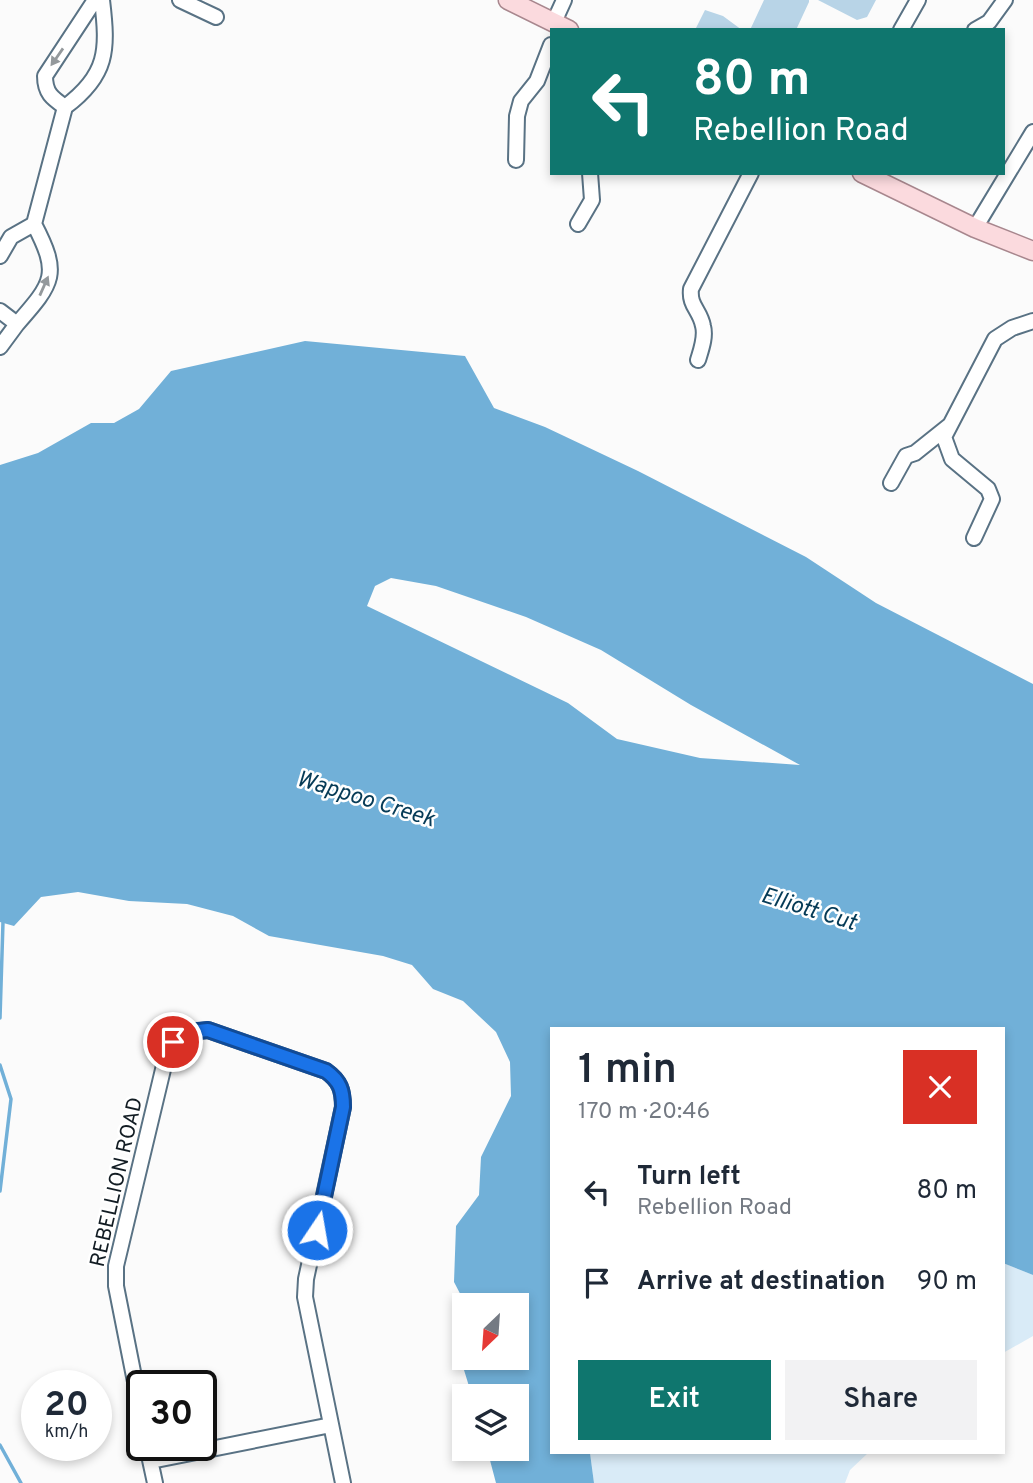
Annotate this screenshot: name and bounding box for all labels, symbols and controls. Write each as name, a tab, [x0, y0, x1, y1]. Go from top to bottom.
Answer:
one-way arrow	[50, 48, 64, 66]
text: 80 m	[693, 51, 810, 113]
icon: left	[578, 56, 669, 147]
text: Rebellion Road	[693, 112, 909, 152]
one-way arrow	[38, 276, 50, 296]
water label: Wappoo Creek	[293, 766, 438, 835]
water label: Elliott Cut	[757, 882, 861, 939]
pin	[143, 1012, 203, 1072]
icon: arrive	[154, 1023, 192, 1061]
text: 1 min	[578, 1045, 677, 1098]
button: close	[903, 1050, 977, 1124]
street label: REBELLION ROAD	[85, 1095, 150, 1270]
text: 170 m · 20:46	[578, 1098, 710, 1127]
text: Turn left	[637, 1161, 741, 1194]
icon: left	[578, 1173, 616, 1211]
text: 80 m	[917, 1175, 977, 1208]
position arrow	[280, 1193, 354, 1267]
text: Rebellion Road	[637, 1194, 792, 1223]
icon: arrive	[578, 1264, 616, 1302]
text: Arrive at destination	[637, 1266, 885, 1299]
text: 90 m	[917, 1266, 977, 1299]
north arrow	[452, 1293, 528, 1370]
map controls	[452, 1293, 529, 1461]
button: Exit	[578, 1360, 771, 1440]
button: Share	[785, 1360, 977, 1440]
speed limit sign: 30	[126, 1370, 217, 1461]
text: 20	[44, 1384, 89, 1428]
button: layers	[452, 1384, 529, 1461]
text: km/h	[45, 1421, 88, 1444]

